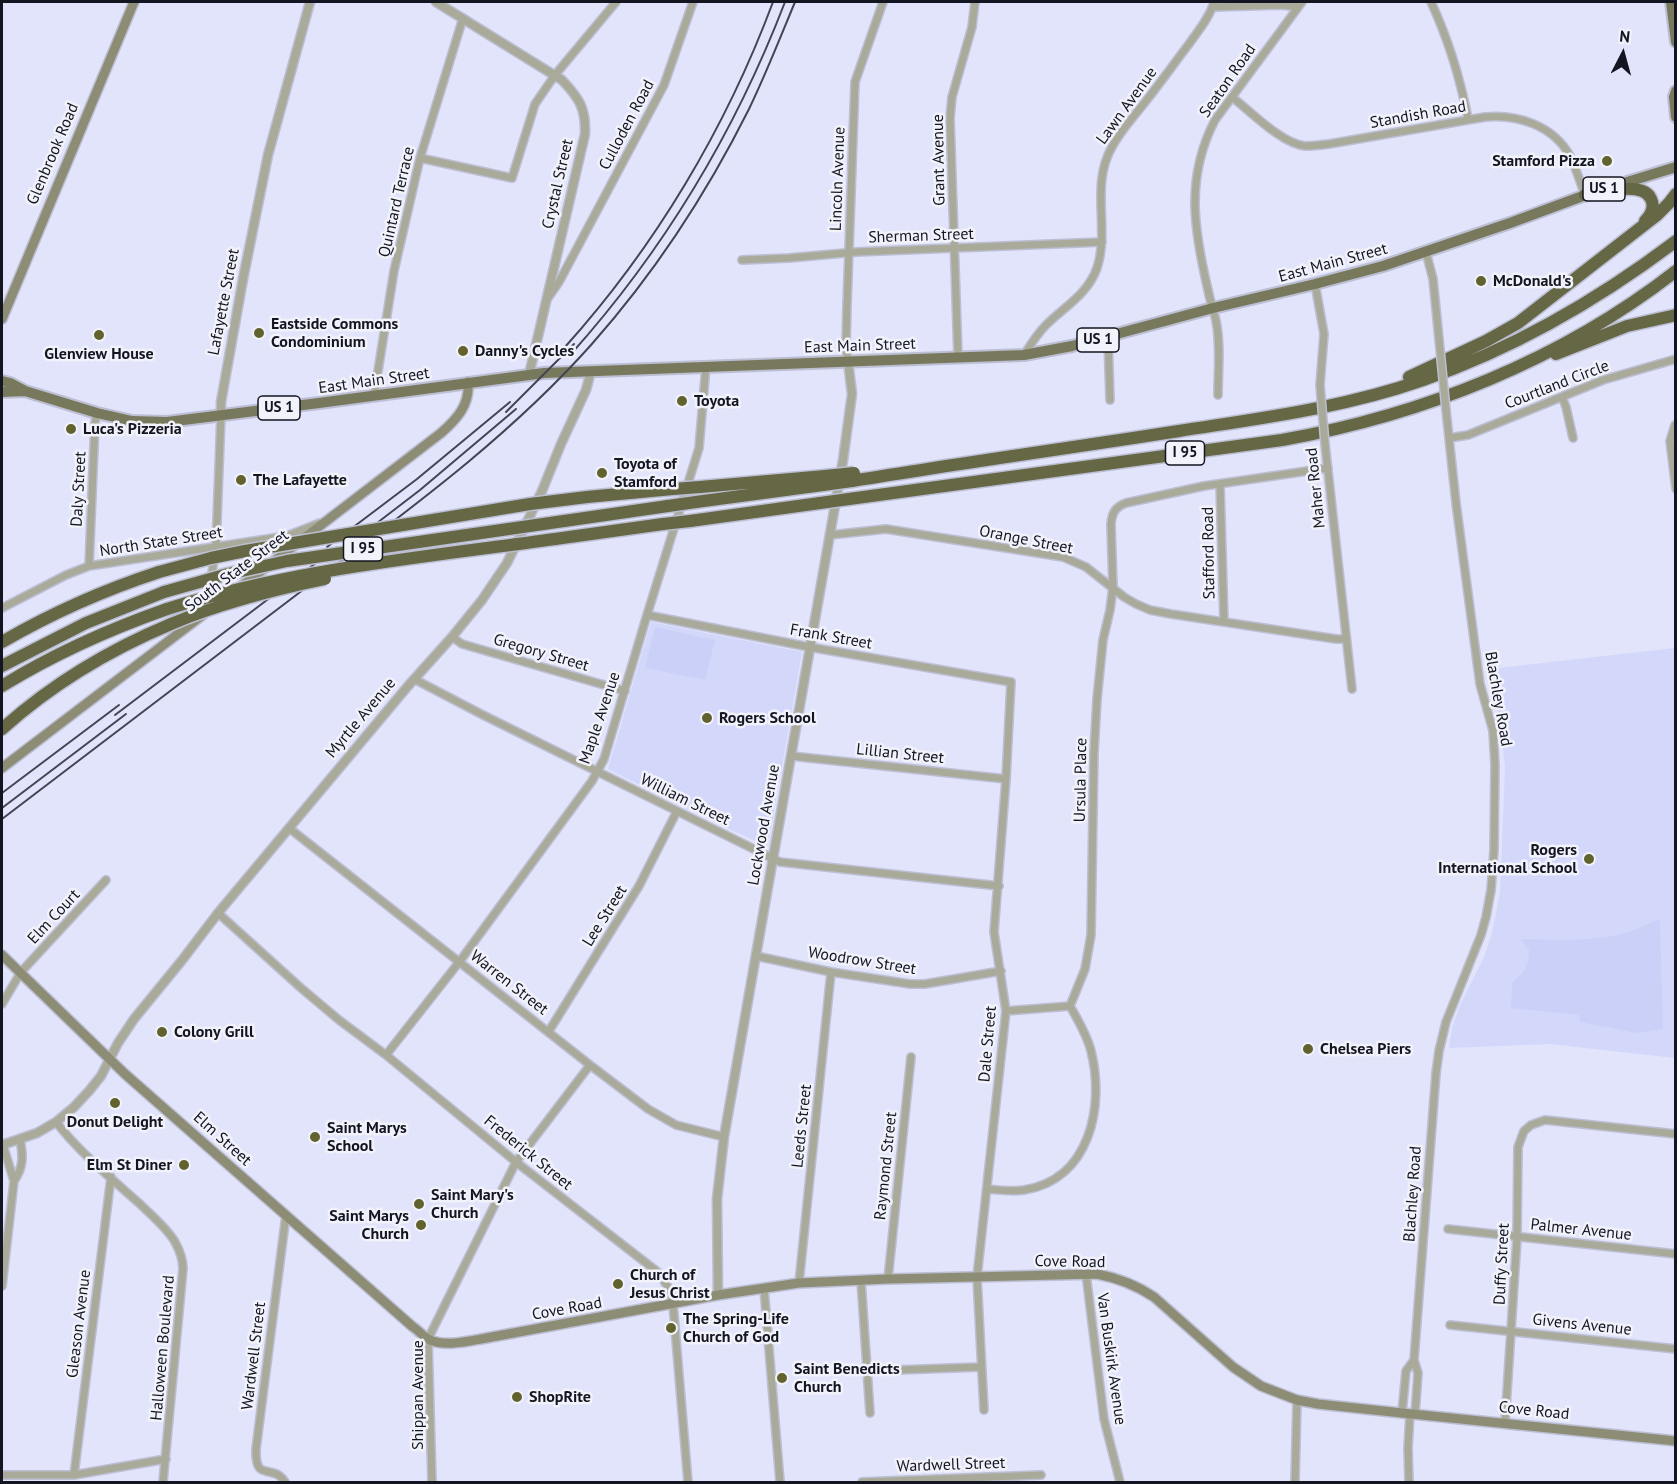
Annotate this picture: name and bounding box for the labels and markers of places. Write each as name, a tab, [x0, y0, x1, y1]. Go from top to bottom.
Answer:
place label: Stamford Pizza	[1492, 151, 1595, 171]
marker: Stamford Pizza	[1600, 154, 1614, 168]
place label: McDonald's	[1493, 271, 1571, 291]
marker: McDonald's	[1474, 274, 1488, 288]
place label: Eastside Commons Condominium	[271, 314, 398, 352]
marker: Eastside Commons Condominium	[252, 326, 266, 340]
marker: Glenview House	[92, 328, 106, 342]
place label: Danny's Cycles	[475, 341, 574, 361]
place label: Glenview House	[44, 344, 154, 364]
marker: Danny's Cycles	[456, 344, 470, 358]
place label: Toyota	[694, 391, 739, 411]
marker: Toyota	[675, 394, 689, 408]
place label: Luca's Pizzeria	[83, 419, 182, 439]
marker: Luca's Pizzeria	[64, 422, 78, 436]
place label: Toyota of Stamford	[614, 454, 677, 492]
marker: Toyota of Stamford	[595, 466, 609, 480]
place label: The Lafayette	[253, 470, 347, 490]
marker: The Lafayette	[234, 473, 248, 487]
place label: Rogers School	[719, 708, 816, 728]
marker: Rogers School	[700, 711, 714, 725]
place label: Rogers International School	[1438, 840, 1577, 878]
marker: Rogers International School	[1582, 852, 1596, 866]
place label: Colony Grill	[174, 1022, 254, 1042]
marker: Colony Grill	[155, 1025, 169, 1039]
place label: Chelsea Piers	[1320, 1039, 1411, 1059]
marker: Chelsea Piers	[1301, 1042, 1315, 1056]
marker: Donut Delight	[108, 1096, 122, 1110]
place label: Donut Delight	[67, 1112, 163, 1132]
place label: Saint Marys School	[327, 1118, 407, 1156]
marker: Saint Marys School	[308, 1130, 322, 1144]
place label: Elm St Diner	[87, 1155, 172, 1175]
marker: Elm St Diner	[177, 1158, 191, 1172]
place label: Saint Mary's Church	[431, 1185, 514, 1223]
marker: Saint Mary's Church	[412, 1197, 426, 1211]
place label: Saint Marys Church	[329, 1206, 409, 1244]
marker: Saint Marys Church	[414, 1218, 428, 1232]
place label: Church of Jesus Christ	[630, 1265, 710, 1303]
marker: Church of Jesus Christ	[611, 1277, 625, 1291]
place label: The Spring-Life Church of God	[683, 1309, 789, 1347]
marker: The Spring-Life Church of God	[664, 1321, 678, 1335]
place label: Saint Benedicts Church	[794, 1359, 900, 1397]
marker: Saint Benedicts Church	[775, 1371, 789, 1385]
place label: ShopRite	[529, 1387, 591, 1407]
marker: ShopRite	[510, 1390, 524, 1404]

